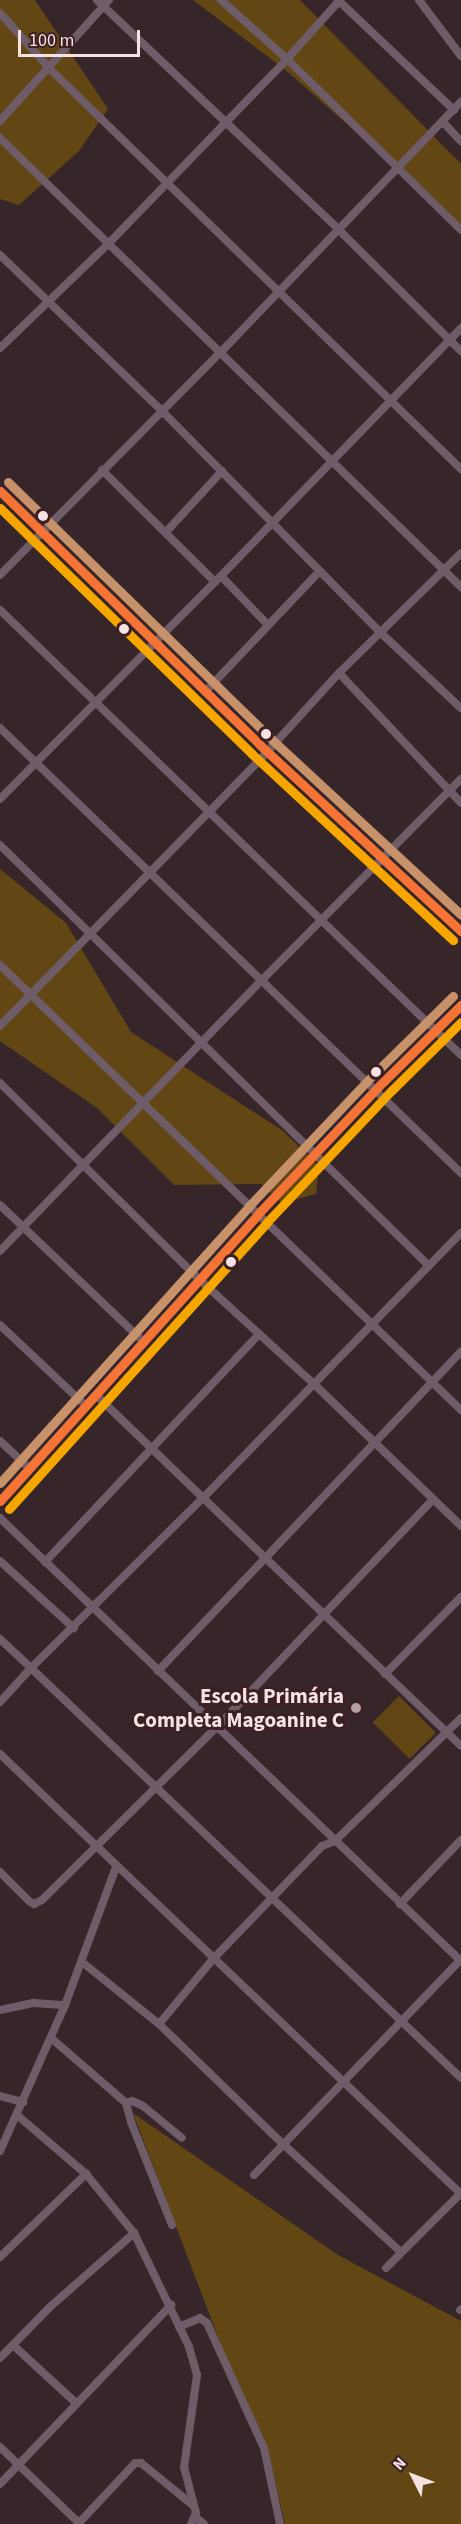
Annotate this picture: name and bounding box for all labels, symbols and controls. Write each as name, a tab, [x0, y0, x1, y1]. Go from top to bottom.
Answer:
scale bar	[21, 18, 142, 56]
text: 100 m	[29, 28, 74, 53]
unlabelled marker	[37, 510, 49, 522]
unlabelled marker	[118, 623, 130, 635]
unlabelled marker	[260, 728, 272, 740]
unlabelled marker	[370, 1066, 382, 1078]
unlabelled marker	[225, 1256, 237, 1268]
place label: Escola Primária Completa Magoanine C	[133, 1683, 344, 1733]
marker: Escola Primária Completa Magoanine C	[349, 1701, 363, 1715]
north arrow	[383, 2446, 443, 2506]
text: N	[388, 2453, 411, 2475]

